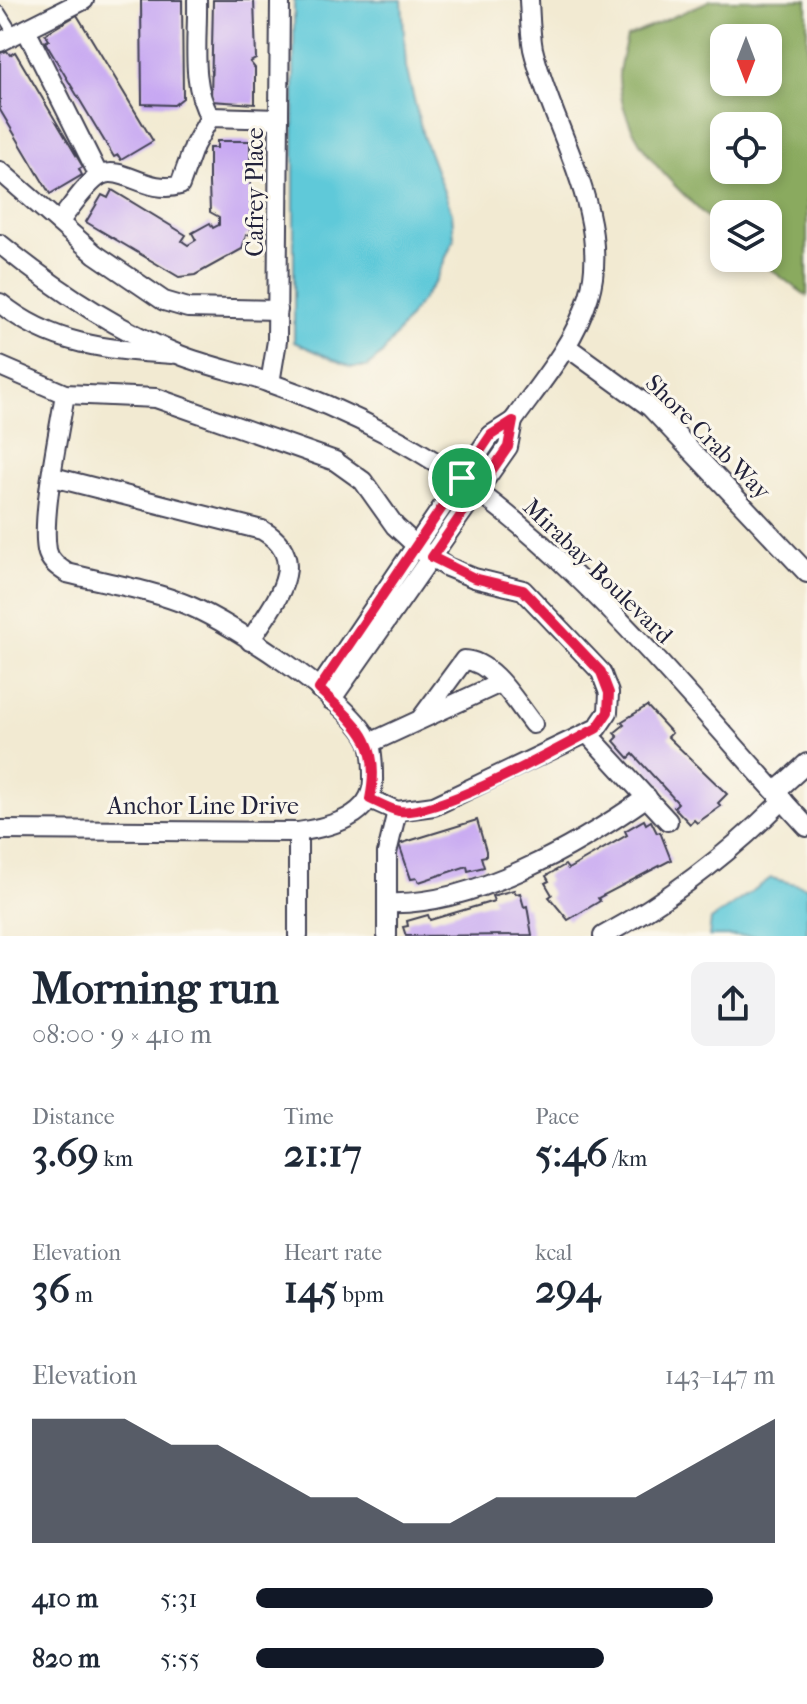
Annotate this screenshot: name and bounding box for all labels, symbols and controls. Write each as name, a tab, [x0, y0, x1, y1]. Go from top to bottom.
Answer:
north arrow	[710, 24, 782, 96]
map controls	[710, 24, 782, 272]
button: locate	[710, 112, 782, 184]
street label: Cafrey Place	[241, 127, 269, 257]
button: layers	[710, 200, 782, 272]
street label: Shore Crab Way	[640, 369, 777, 506]
pin	[428, 444, 496, 512]
icon: arrive	[440, 456, 484, 500]
street label: Mirabay Boulevard	[518, 493, 679, 650]
street label: Anchor Line Drive	[106, 792, 299, 820]
button: share	[691, 962, 775, 1046]
text: Morning run	[32, 963, 279, 1014]
text: 08:00 · 9 × 410 m	[32, 1019, 212, 1050]
text: Distance	[32, 1104, 115, 1130]
text: Time	[284, 1104, 334, 1130]
text: Pace	[535, 1104, 579, 1130]
text: 3.69	[32, 1130, 99, 1176]
text: 21:17	[284, 1130, 362, 1176]
text: 5:46	[535, 1130, 608, 1176]
text: km	[99, 1146, 133, 1172]
text: /km	[608, 1146, 647, 1172]
text: Elevation	[32, 1240, 121, 1266]
text: Heart rate	[284, 1240, 382, 1266]
text: kcal	[535, 1240, 572, 1266]
text: 36	[32, 1266, 70, 1312]
text: 145	[284, 1266, 338, 1312]
text: 294	[535, 1266, 600, 1312]
text: m	[70, 1282, 93, 1308]
text: bpm	[338, 1282, 384, 1308]
text: Elevation	[32, 1360, 137, 1391]
text: 143–147 m	[665, 1360, 775, 1391]
text: 410 m	[32, 1583, 98, 1614]
text: 5:31	[160, 1583, 197, 1614]
text: 820 m	[32, 1643, 100, 1674]
text: 5:55	[160, 1643, 200, 1674]

